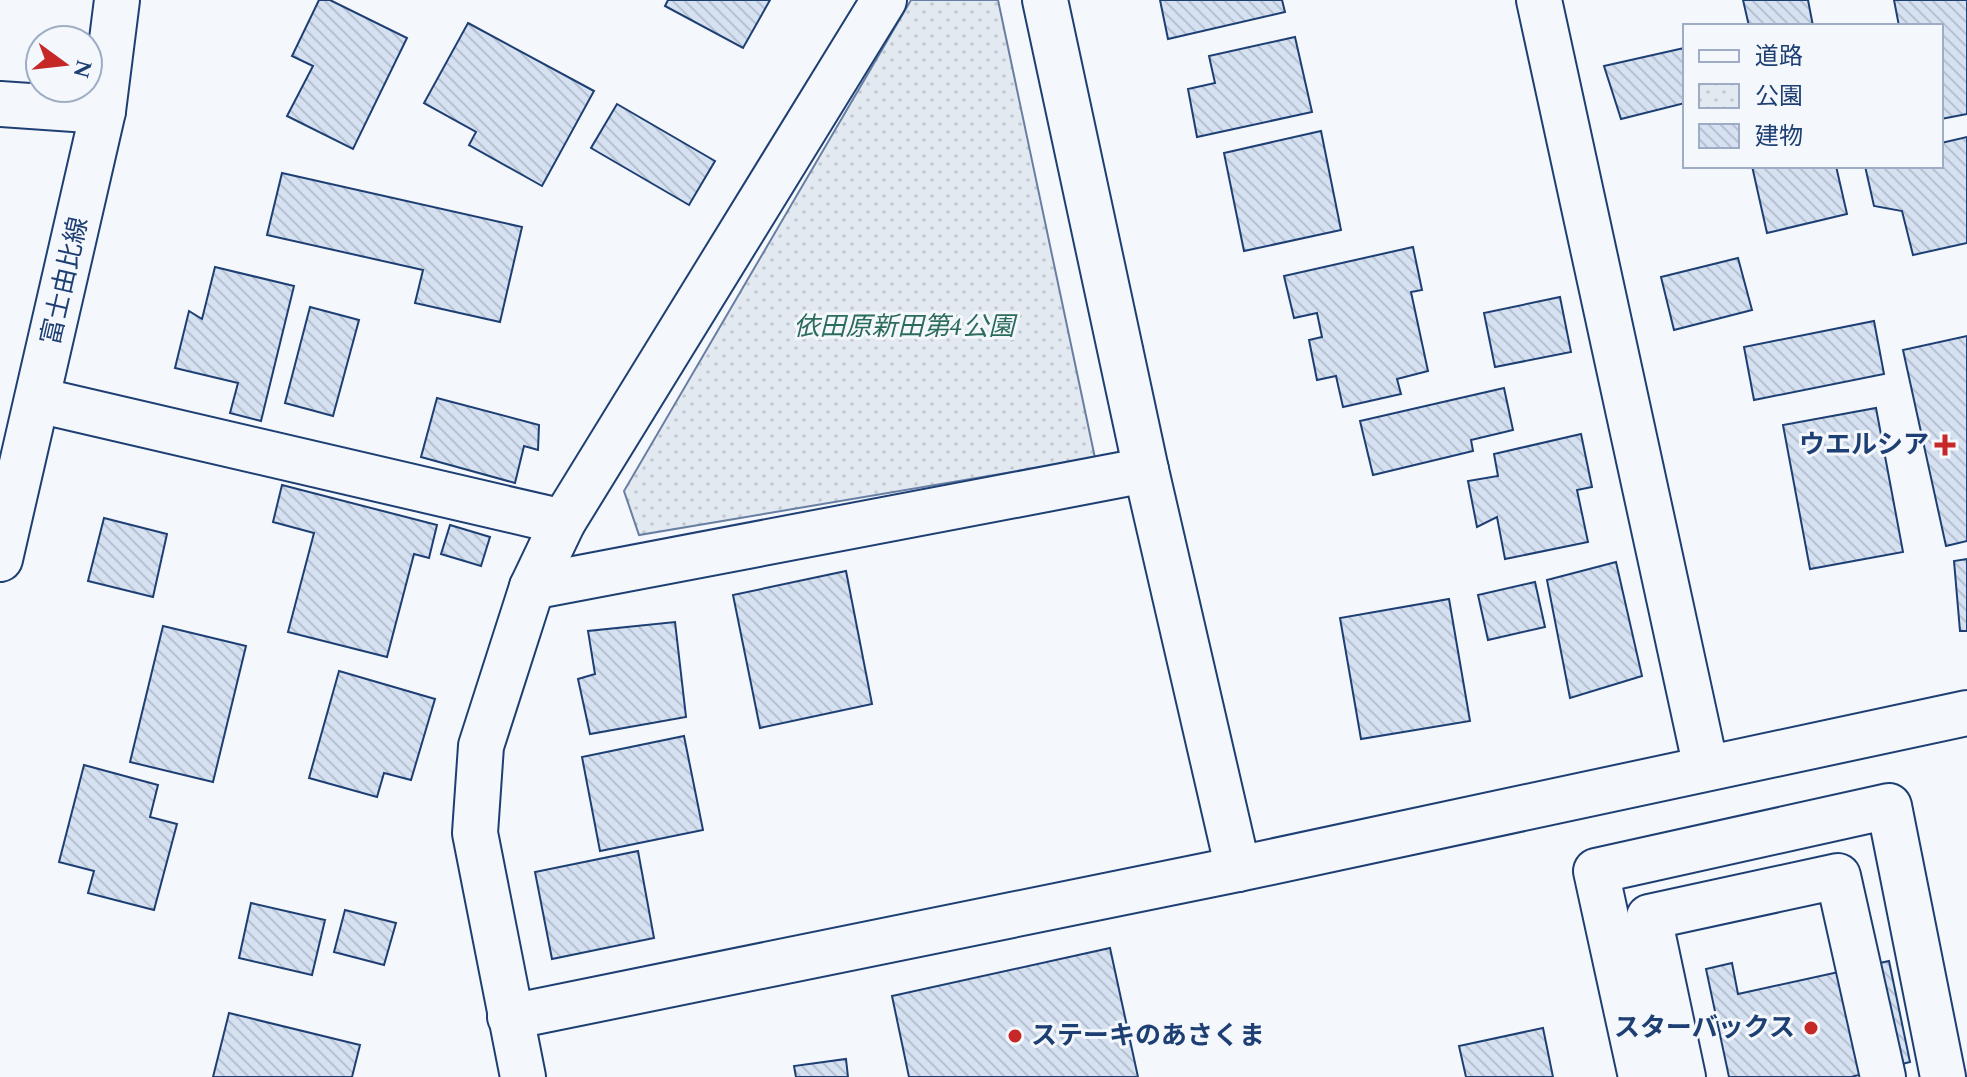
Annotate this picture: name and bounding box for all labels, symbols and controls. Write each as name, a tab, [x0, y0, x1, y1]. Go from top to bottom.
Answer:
north arrow	[24, 24, 104, 104]
legend	[1683, 24, 1943, 168]
text: 道路	[1755, 39, 1803, 75]
text: N	[64, 56, 100, 82]
text: 公園	[1755, 79, 1803, 115]
text: 建物	[1755, 119, 1803, 155]
street label: 富士由比線	[31, 213, 99, 349]
park label: 依田原新田第4公園	[793, 307, 1018, 347]
place label: ウエルシア	[1799, 425, 1929, 465]
marker: ウエルシア	[1936, 436, 1954, 454]
place label: スターバックス	[1614, 1008, 1795, 1048]
place label: ステーキのあさくま	[1031, 1016, 1265, 1056]
marker: スターバックス	[1802, 1019, 1820, 1037]
marker: ステーキのあさくま	[1006, 1027, 1024, 1045]

